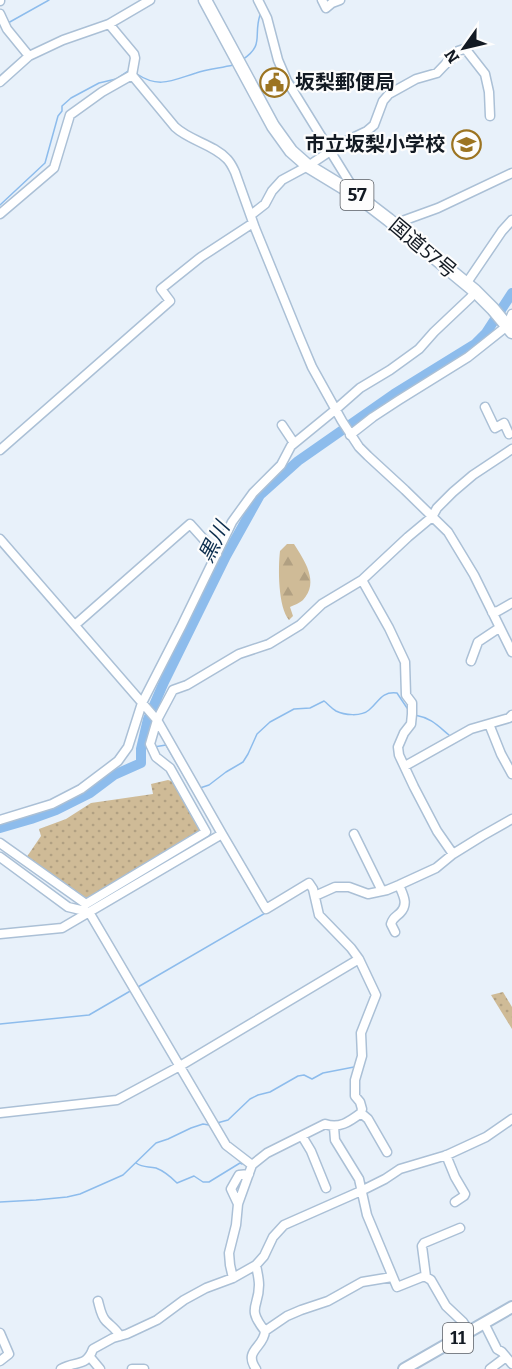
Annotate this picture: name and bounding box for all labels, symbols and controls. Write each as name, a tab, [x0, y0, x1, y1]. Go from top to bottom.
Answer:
north arrow	[434, 18, 494, 78]
text: N	[441, 46, 463, 67]
public building icon: 坂梨郵便局	[258, 66, 290, 98]
place label: 坂梨郵便局	[295, 70, 395, 94]
school or university icon: 市立坂梨小学校	[450, 128, 482, 160]
place label: 市立坂梨小学校	[305, 132, 445, 156]
road number: 57	[340, 180, 374, 210]
street label: 国道57号	[385, 213, 461, 283]
water label: 黒川	[193, 516, 236, 567]
road number: 11	[443, 1323, 473, 1353]

